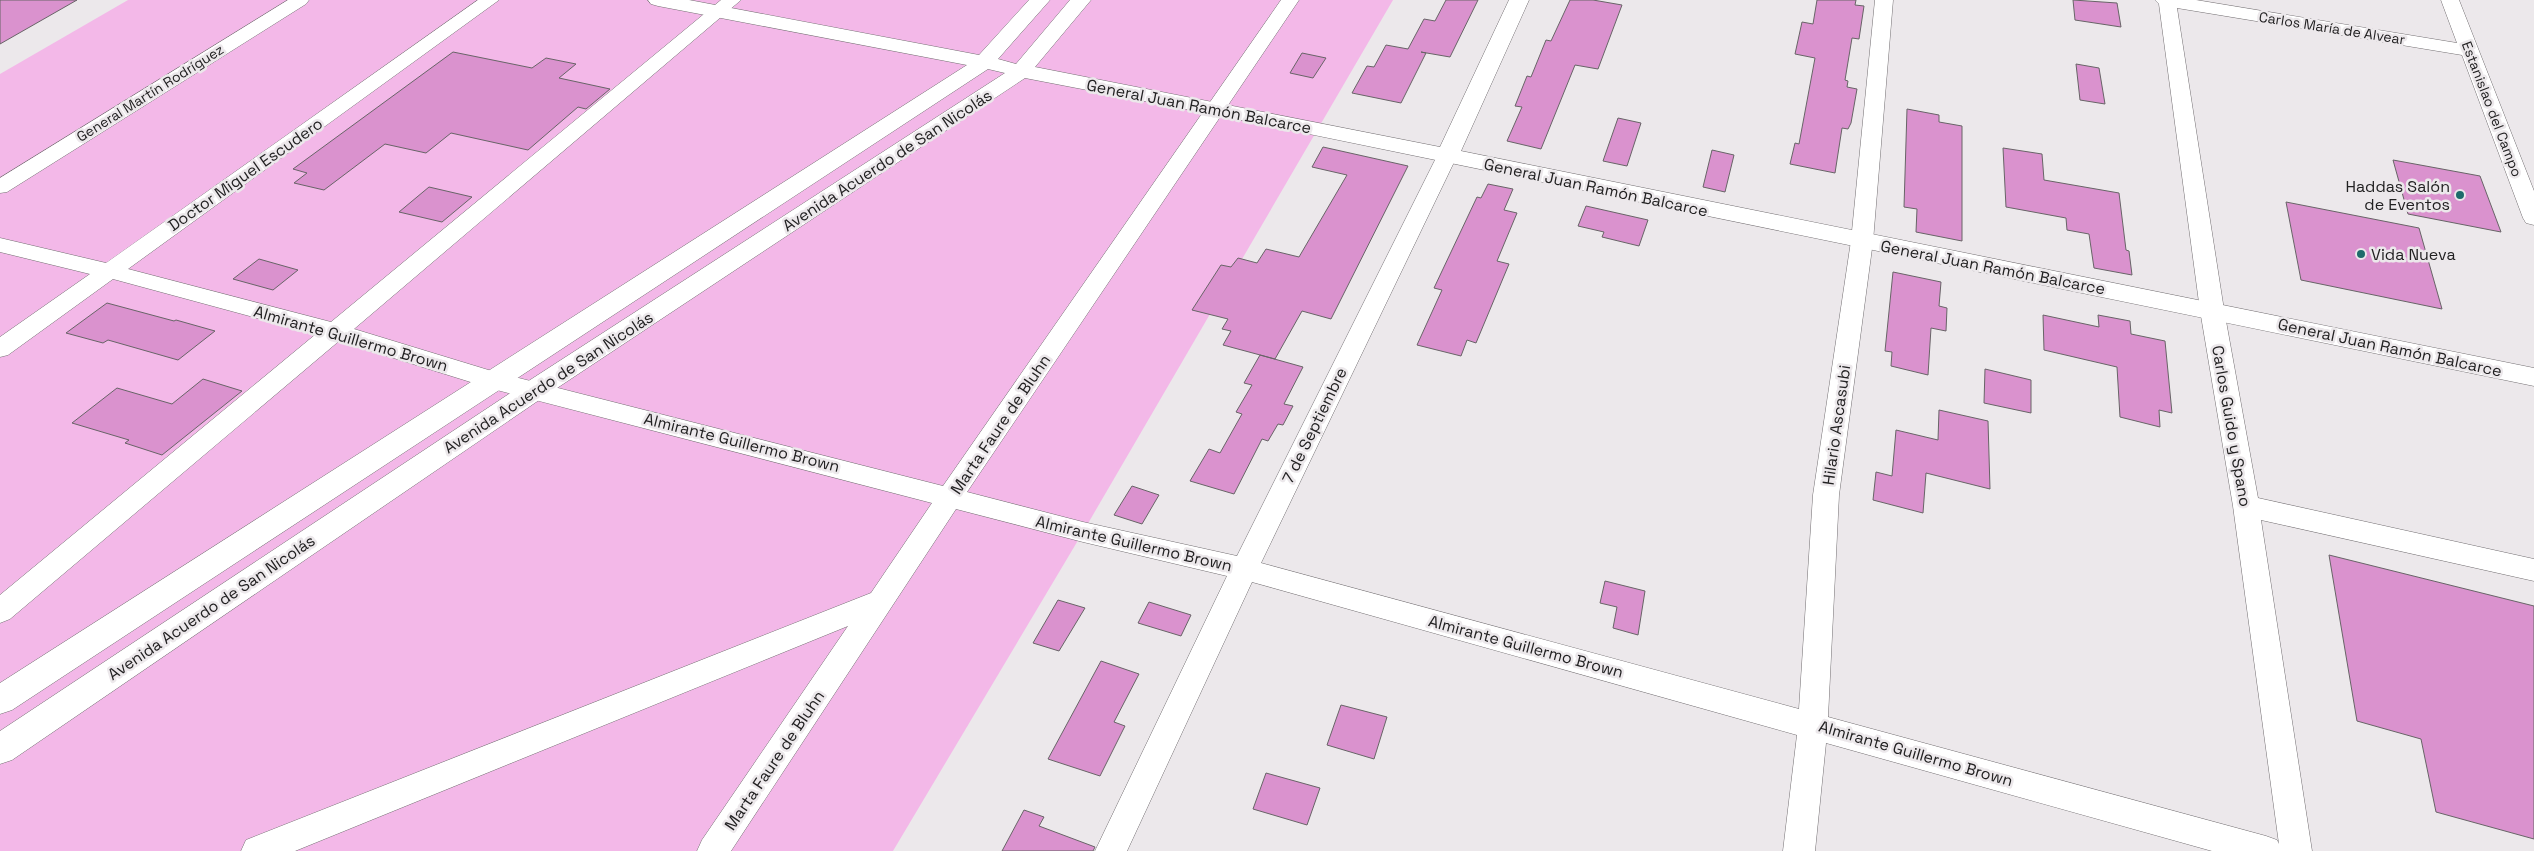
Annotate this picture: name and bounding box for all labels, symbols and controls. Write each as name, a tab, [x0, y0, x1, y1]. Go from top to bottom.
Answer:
street label: Carlos María de Alvear	[2258, 8, 2406, 48]
street label: Estanislao del Campo	[2458, 39, 2526, 179]
street label: General Martín Rodríguez	[73, 40, 227, 146]
street label: General Juan Ramón Balcarce	[1085, 74, 1313, 139]
street label: Avenida Acuerdo de San Nicolás	[778, 85, 996, 236]
street label: Doctor Miguel Escudero	[164, 113, 327, 236]
street label: General Juan Ramón Balcarce	[1482, 153, 1710, 222]
place label: Haddas Salón de Eventos	[2346, 176, 2450, 215]
marker: Haddas Salón de Eventos	[2454, 189, 2466, 201]
street label: General Juan Ramón Balcarce	[1879, 235, 2107, 300]
place label: Vida Nueva	[2371, 244, 2456, 265]
marker: Vida Nueva	[2355, 248, 2367, 260]
street label: Almirante Guillermo Brown	[251, 301, 450, 376]
street label: Avenida Acuerdo de San Nicolás	[439, 307, 657, 458]
street label: General Juan Ramón Balcarce	[2276, 313, 2504, 382]
street label: Carlos Guido y Spano	[2207, 344, 2256, 508]
street label: Marta Faure de Bluhn	[946, 350, 1055, 498]
street label: 7 de Septiembre	[1277, 364, 1352, 487]
street label: Hilario Ascasubi	[1818, 364, 1855, 486]
street label: Almirante Guillermo Brown	[642, 408, 842, 477]
street label: Almirante Guillermo Brown	[1034, 511, 1234, 576]
street label: Avenida Acuerdo de San Nicolás	[103, 530, 319, 685]
street label: Almirante Guillermo Brown	[1426, 610, 1626, 683]
street label: Marta Faure de Bluhn	[720, 686, 829, 834]
street label: Almirante Guillermo Brown	[1816, 716, 2015, 791]

